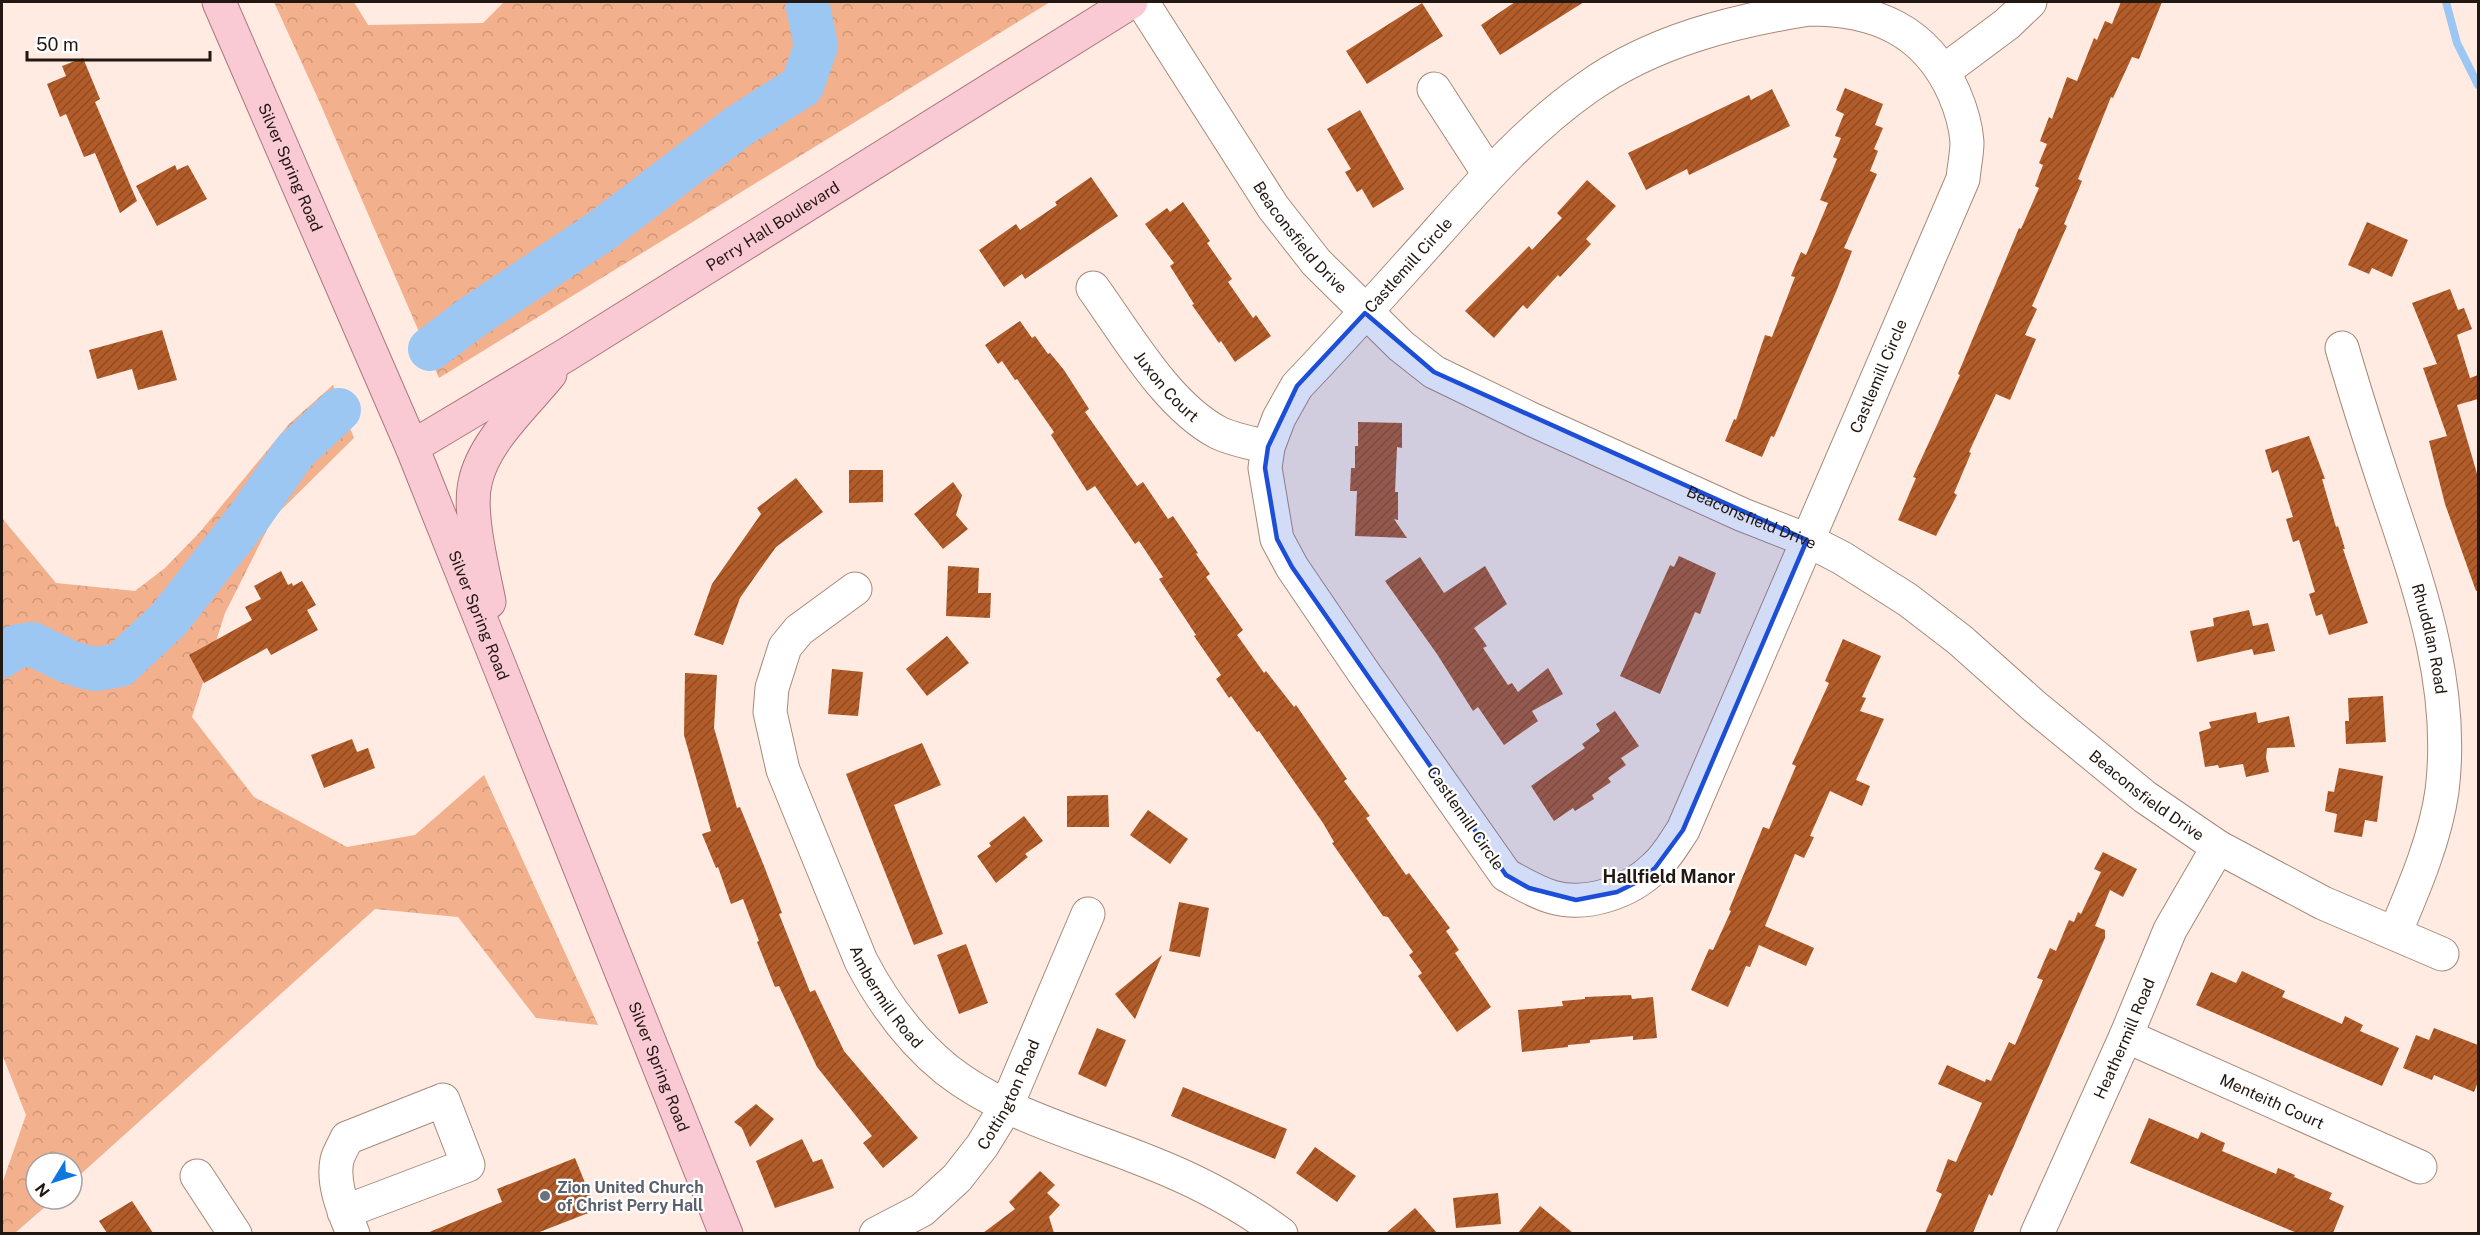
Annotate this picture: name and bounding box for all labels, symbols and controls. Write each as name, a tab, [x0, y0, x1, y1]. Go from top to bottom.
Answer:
scale bar	[27, 24, 210, 62]
text: 50 m	[36, 34, 79, 55]
street label: Silver Spring Road	[254, 100, 326, 234]
street label: Perry Hall Boulevard	[703, 178, 843, 275]
street label: Beaconsfield Drive	[1249, 178, 1351, 298]
street label: Castlemill Circle	[1361, 214, 1456, 317]
street label: Castlemill Circle	[1846, 316, 1911, 436]
street label: Juxon Court	[1130, 348, 1202, 426]
street label: Beaconsfield Drive	[1684, 482, 1820, 553]
street label: Silver Spring Road	[444, 548, 513, 683]
street label: Rhuddlan Road	[2408, 581, 2451, 695]
street label: Beaconsfield Drive	[2085, 746, 2208, 845]
street label: Castlemill Circle	[1423, 763, 1508, 874]
district label: Hallfield Manor	[1603, 866, 1736, 887]
street label: Ambermill Road	[846, 943, 927, 1052]
street label: Heathermill Road	[2090, 976, 2159, 1102]
street label: Silver Spring Road	[624, 999, 693, 1134]
street label: Cottington Road	[973, 1037, 1044, 1153]
street label: Menteith Court	[2217, 1070, 2327, 1133]
north arrow	[24, 1151, 84, 1211]
place label: Zion United Church of Christ Perry Hall	[557, 1178, 704, 1215]
text: N	[31, 1179, 54, 1201]
marker: Zion United Church of Christ Perry Hall	[538, 1189, 552, 1203]

